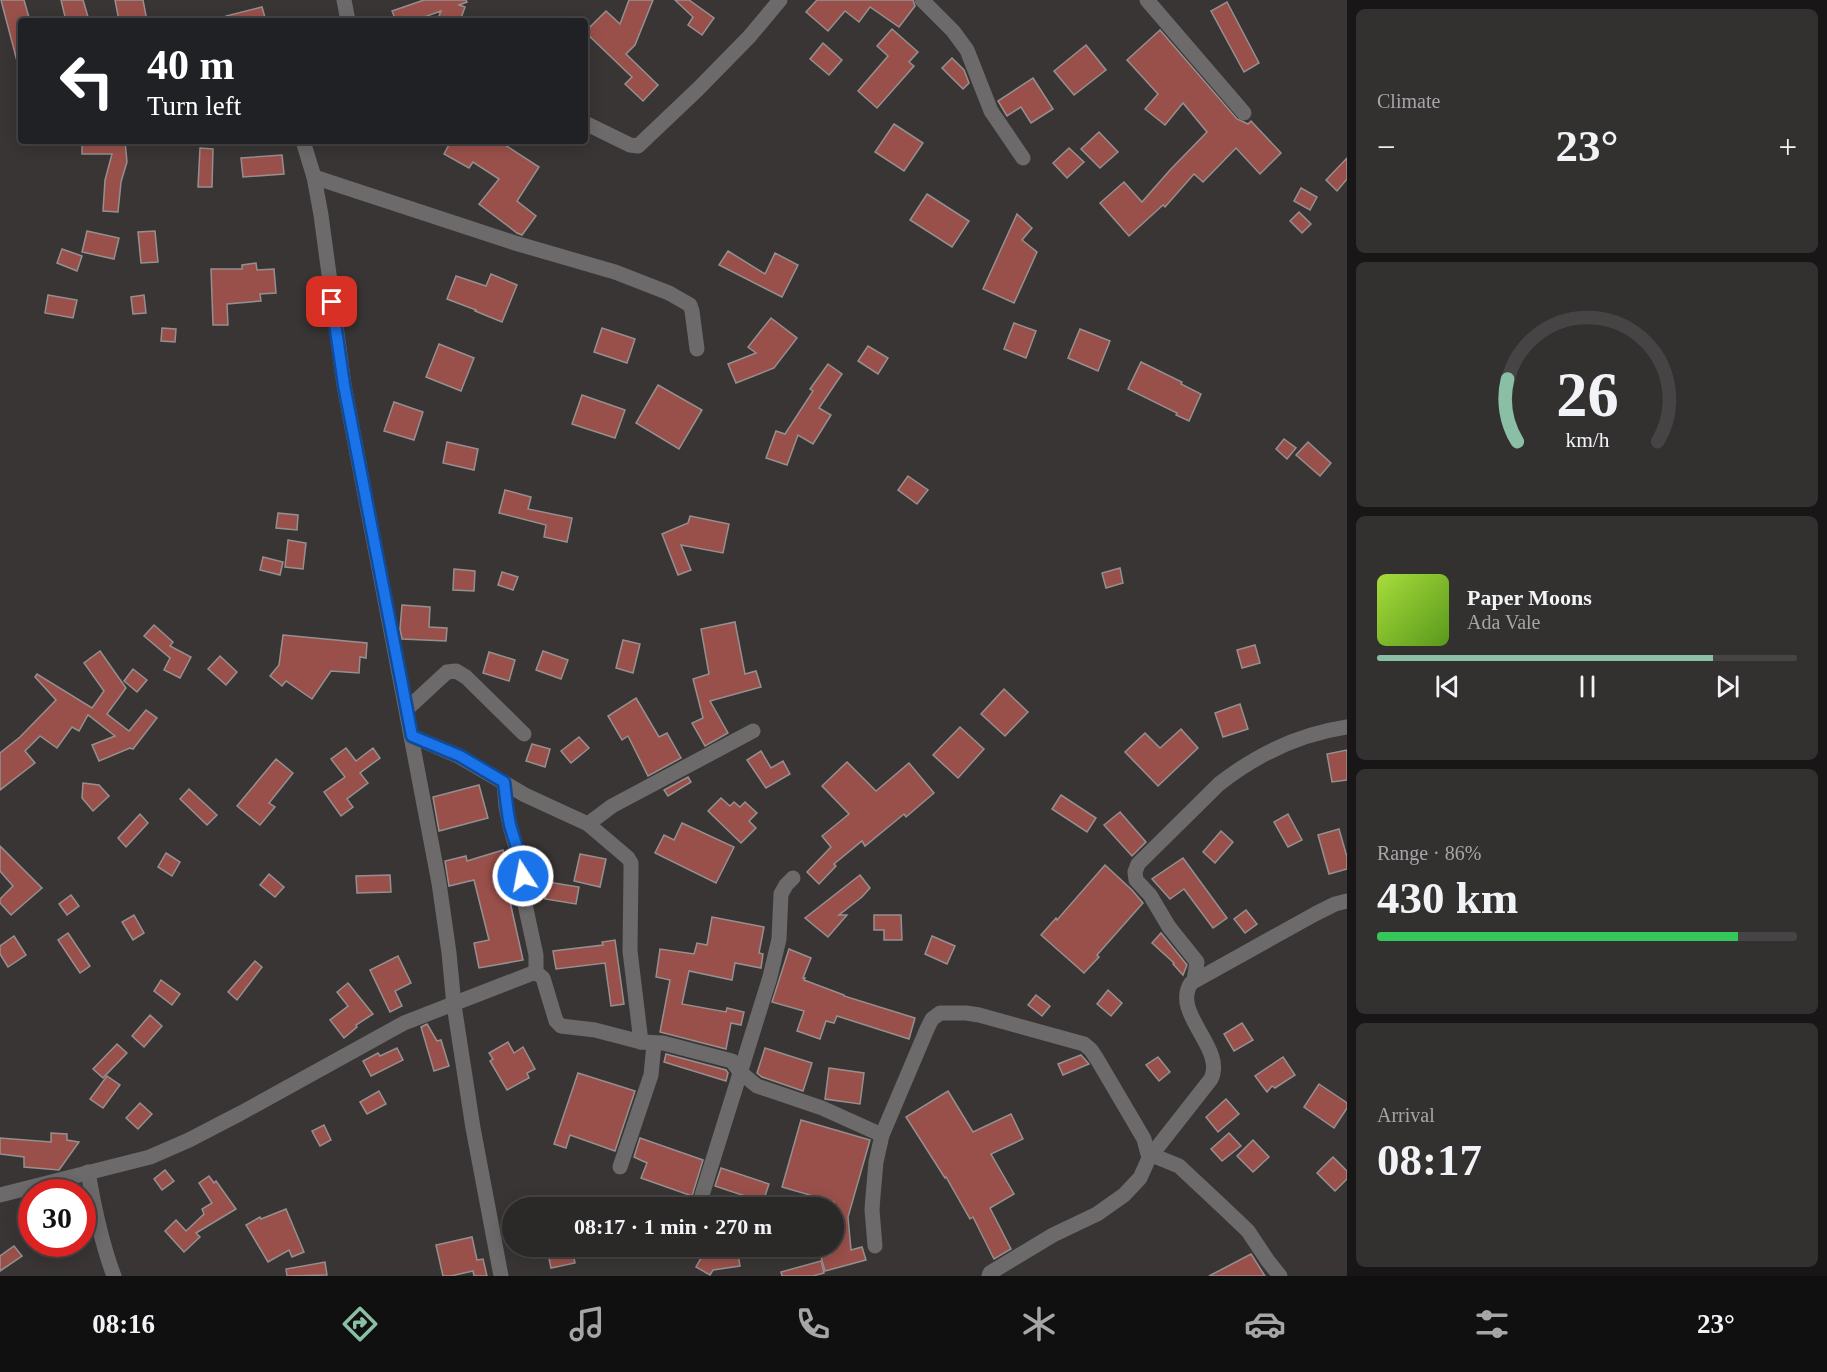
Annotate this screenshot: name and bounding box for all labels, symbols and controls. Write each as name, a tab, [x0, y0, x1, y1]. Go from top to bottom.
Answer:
icon: left	[48, 42, 126, 120]
text: 40 m	[147, 42, 235, 88]
text: Climate	[1377, 90, 1440, 112]
text: Turn left	[147, 91, 241, 121]
text: 23°	[1556, 121, 1619, 171]
text: −	[1377, 129, 1396, 165]
text: +	[1778, 129, 1797, 165]
pin	[306, 276, 357, 327]
icon: arrive	[315, 285, 348, 318]
text: 26	[1556, 360, 1618, 429]
text: km/h	[1565, 428, 1609, 452]
text: Paper Moons	[1467, 585, 1592, 610]
text: Ada Vale	[1467, 611, 1541, 633]
icon: previous	[1431, 670, 1464, 703]
icon: pause	[1571, 670, 1604, 703]
icon: next	[1711, 670, 1744, 703]
text: Range · 86%	[1377, 842, 1481, 864]
position arrow	[491, 844, 555, 908]
text: 430 km	[1377, 873, 1518, 923]
text: Arrival	[1377, 1104, 1435, 1126]
text: 08:17	[1377, 1135, 1482, 1185]
speed limit sign: 30	[18, 1179, 96, 1257]
text: 08:17 · 1 min · 270 m	[574, 1214, 772, 1239]
icon: directions	[339, 1303, 381, 1345]
icon: music	[566, 1303, 608, 1345]
icon: phone	[792, 1303, 834, 1345]
icon: climate	[1018, 1303, 1060, 1345]
icon: car	[1244, 1303, 1286, 1345]
icon: filters	[1471, 1303, 1513, 1345]
text: 08:16	[92, 1309, 155, 1339]
text: 23°	[1697, 1309, 1735, 1339]

